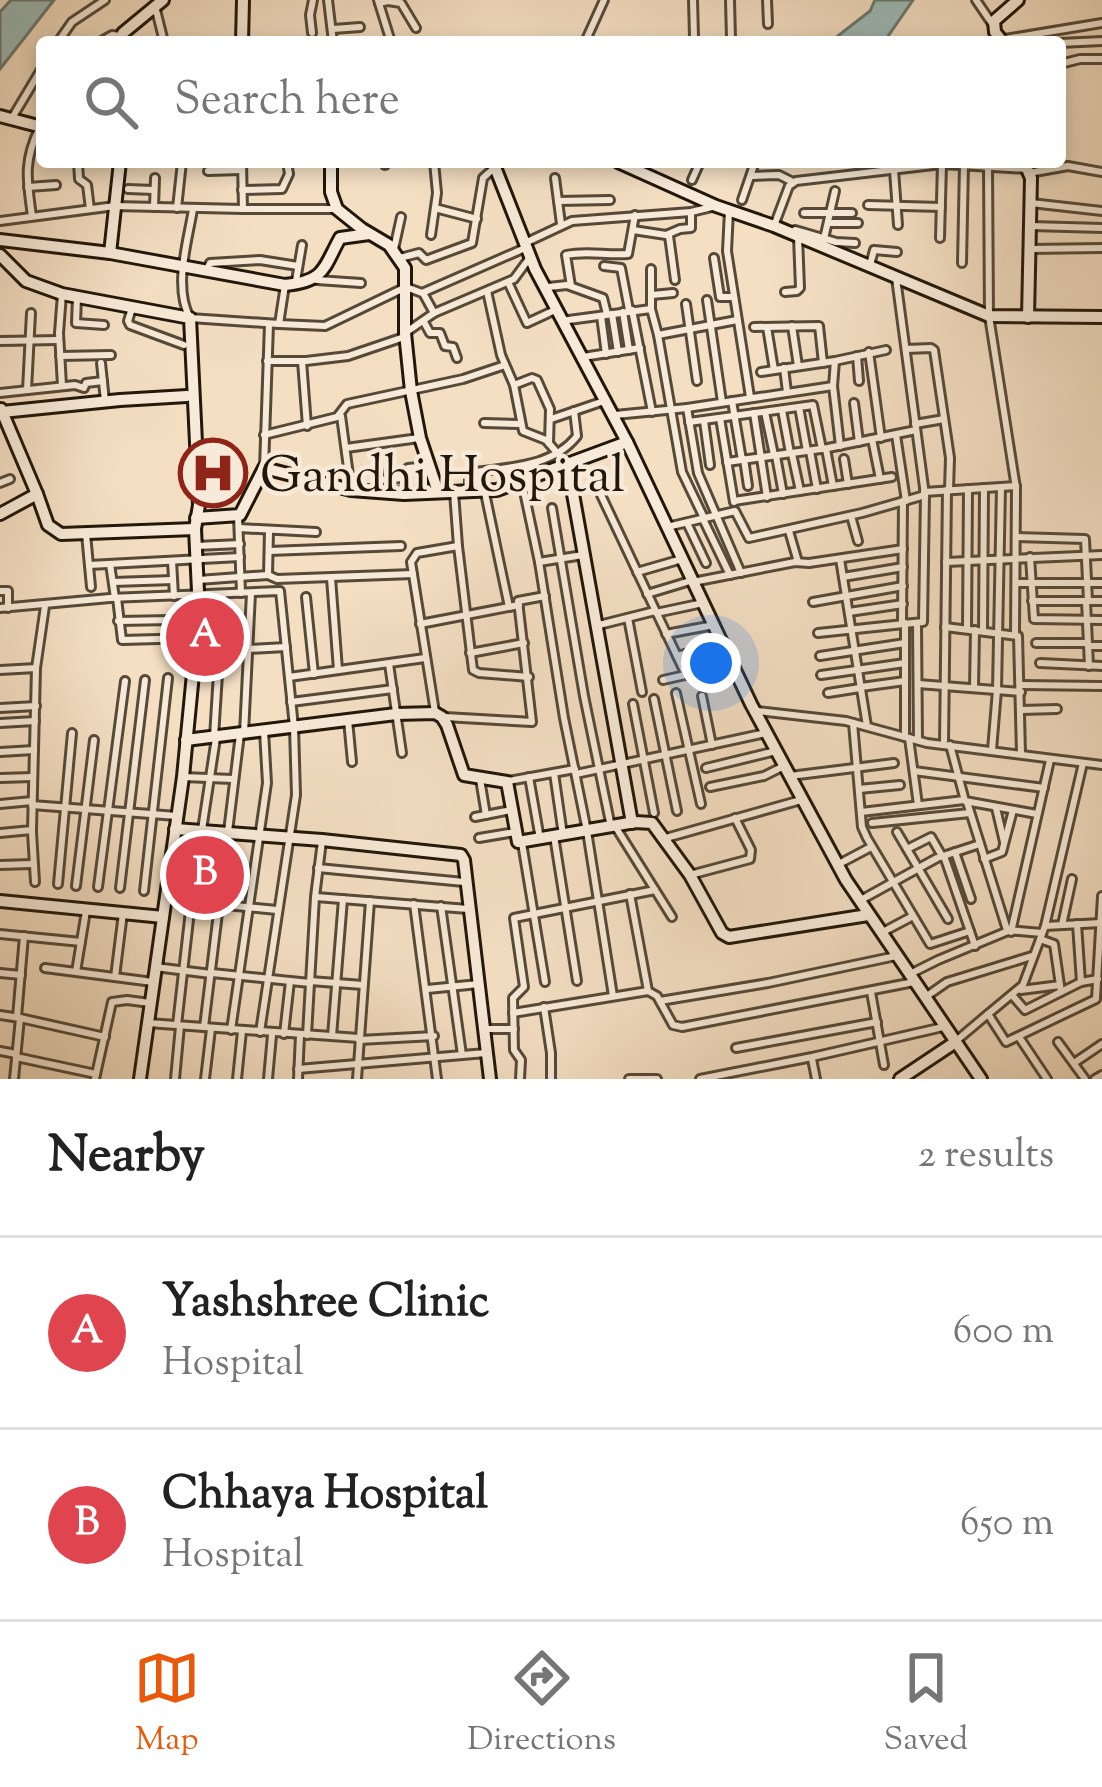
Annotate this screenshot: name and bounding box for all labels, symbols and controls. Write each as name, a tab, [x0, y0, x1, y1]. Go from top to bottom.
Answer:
search box	[36, 36, 1066, 168]
icon: search	[78, 69, 144, 135]
text: Search here	[174, 70, 400, 135]
hospital icon: Gandhi Hospital	[178, 438, 248, 508]
place label: Gandhi Hospital	[260, 442, 625, 515]
pin: A	[166, 592, 244, 682]
your location	[681, 633, 741, 693]
pin: B	[166, 830, 244, 920]
text: Nearby	[48, 1121, 205, 1194]
text: 2 results	[918, 1129, 1054, 1185]
text: Yashshree Clinic	[162, 1272, 489, 1337]
text: A	[71, 1305, 103, 1361]
text: 600 m	[953, 1305, 1054, 1361]
text: Hospital	[162, 1337, 304, 1393]
text: Chhaya Hospital	[162, 1464, 488, 1529]
text: B	[75, 1497, 99, 1553]
text: 650 m	[960, 1497, 1054, 1553]
text: Hospital	[162, 1529, 304, 1585]
tab: Map	[134, 1645, 200, 1765]
tab: Directions	[467, 1645, 616, 1765]
tab: Saved	[884, 1645, 968, 1765]

